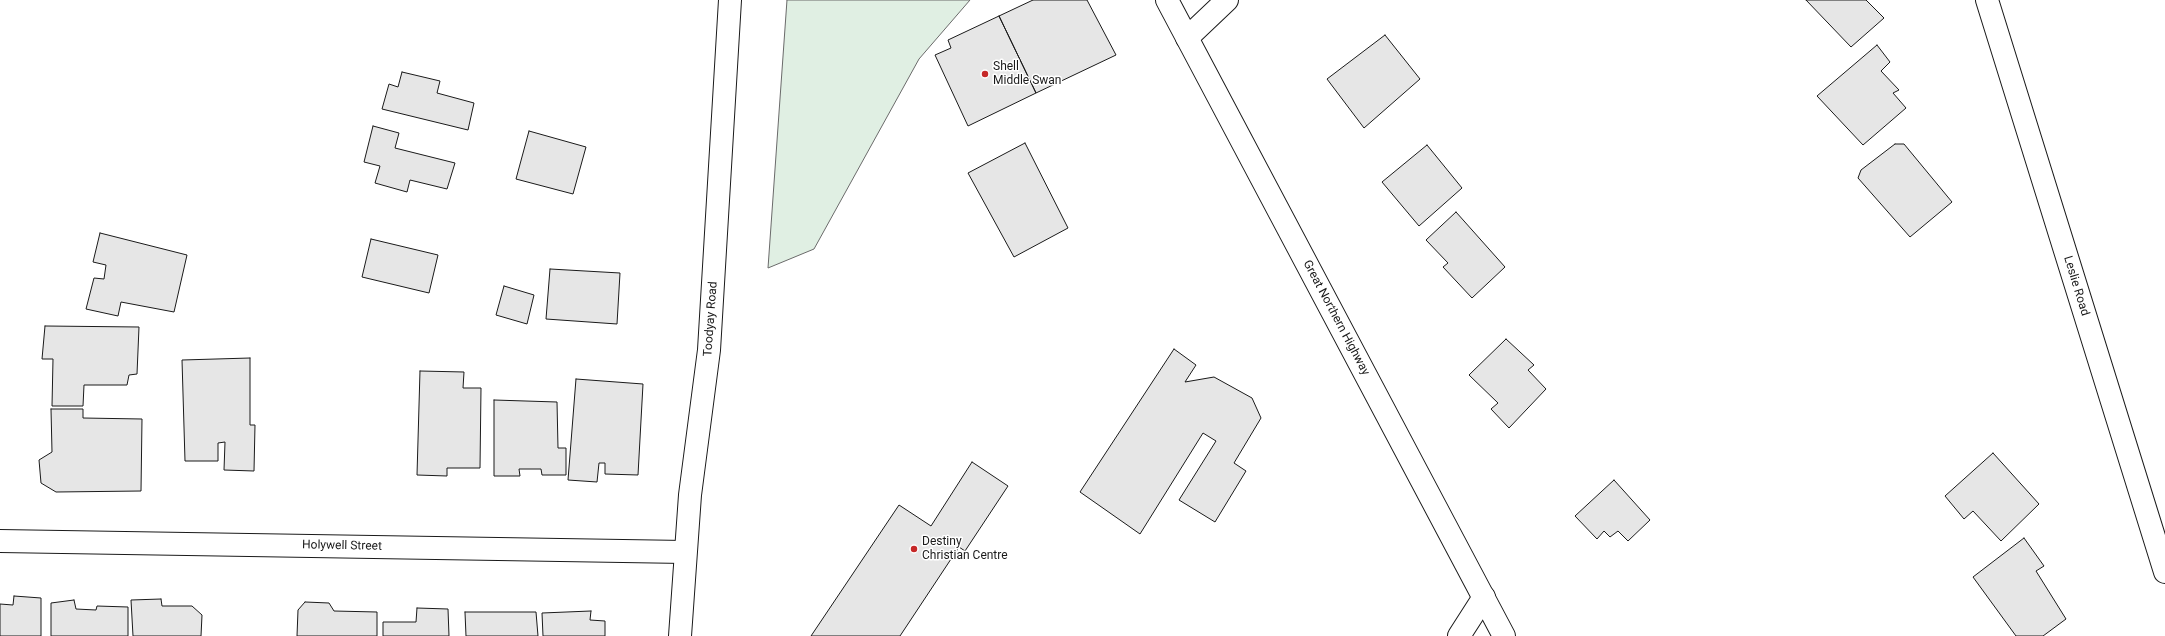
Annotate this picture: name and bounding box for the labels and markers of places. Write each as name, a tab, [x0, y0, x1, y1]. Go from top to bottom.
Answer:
place label: Shell Middle Swan	[993, 60, 1061, 88]
marker: Shell Middle Swan	[980, 69, 990, 79]
place label: Destiny Christian Centre	[922, 535, 1008, 563]
marker: Destiny Christian Centre	[909, 544, 919, 554]

